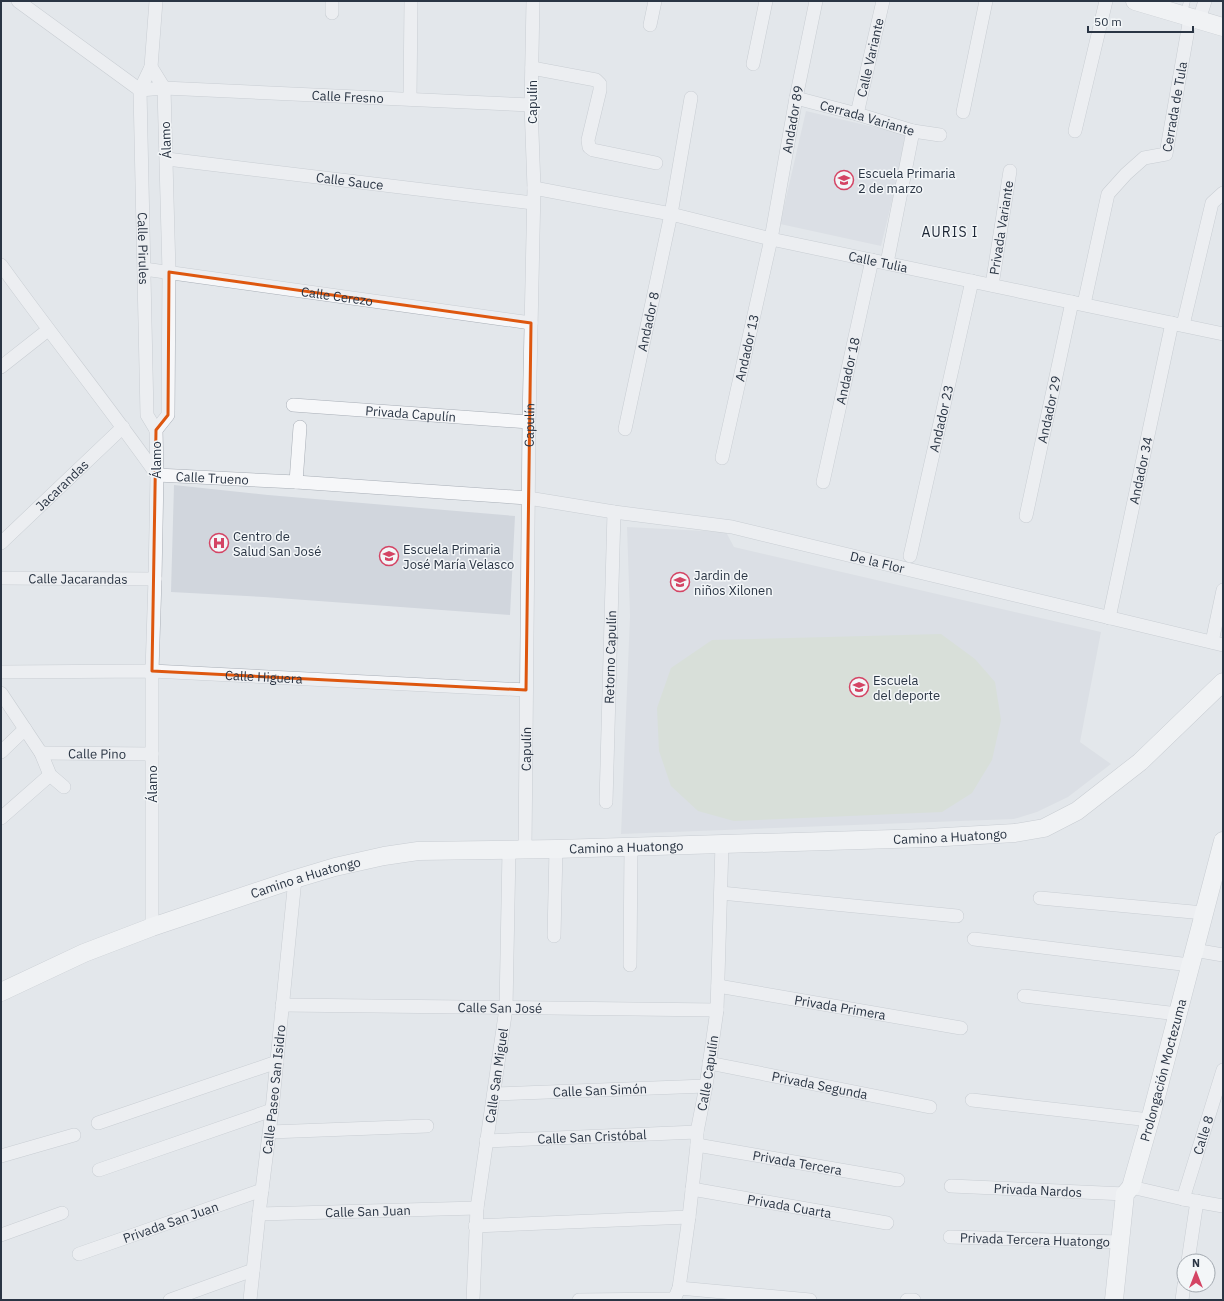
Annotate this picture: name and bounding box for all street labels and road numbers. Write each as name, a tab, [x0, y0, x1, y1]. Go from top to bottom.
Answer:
street label: Calle Variante	[853, 16, 887, 99]
street label: Cerrada de Tula	[1158, 60, 1191, 153]
street label: Capulín	[524, 80, 541, 124]
street label: Andador 89	[778, 84, 807, 155]
street label: Calle Fresno	[311, 86, 384, 107]
street label: Cerrada Variante	[818, 96, 917, 140]
street label: Álamo	[157, 121, 175, 159]
street label: Calle Sauce	[315, 168, 384, 193]
street label: Privada Variante	[985, 179, 1017, 276]
street label: Calle Pirules	[134, 212, 153, 285]
street label: Calle Tulia	[847, 247, 909, 276]
street label: Calle Cerezo	[300, 283, 374, 309]
street label: Andador 8	[633, 290, 663, 353]
street label: Andador 13	[731, 312, 762, 383]
street label: Andador 18	[832, 335, 863, 406]
street label: Andador 29	[1033, 374, 1064, 445]
street label: Andador 23	[925, 383, 957, 454]
street label: Privada Capulín	[365, 402, 457, 425]
street label: Capulín	[520, 403, 538, 447]
street label: Andador 34	[1125, 435, 1156, 506]
street label: Álamo	[148, 441, 165, 479]
street label: Jacarandas	[32, 456, 92, 514]
street label: Calle Trueno	[175, 467, 249, 488]
street label: De la Flor	[849, 547, 907, 577]
street label: Calle Jacarandas	[28, 570, 128, 587]
street label: Retorno Capulín	[600, 610, 620, 704]
street label: Calle Higuera	[225, 666, 303, 687]
street label: Capulín	[517, 727, 535, 771]
street label: Calle Pino	[68, 745, 126, 762]
street label: Álamo	[144, 765, 161, 803]
street label: Camino a Huatongo	[893, 825, 1008, 848]
street label: Camino a Huatongo	[569, 837, 684, 857]
street label: Camino a Huatongo	[248, 853, 362, 902]
street label: Privada Primera	[793, 991, 887, 1023]
street label: Prolongación Moctezuma	[1136, 997, 1190, 1143]
street label: Calle San José	[458, 999, 542, 1016]
street label: Calle Paseo San Isidro	[258, 1024, 289, 1155]
street label: Calle San Miguel	[481, 1026, 512, 1124]
street label: Calle Capulín	[693, 1034, 722, 1112]
street label: Privada Segunda	[770, 1067, 869, 1103]
street label: Calle San Simón	[553, 1080, 647, 1100]
street label: Calle 8	[1189, 1113, 1217, 1157]
street label: Calle San Cristóbal	[537, 1126, 647, 1147]
street label: Privada Tercera	[752, 1146, 843, 1179]
street label: Privada Nardos	[993, 1179, 1083, 1201]
street label: Privada Cuarta	[746, 1190, 833, 1222]
street label: Privada San Juan	[121, 1197, 221, 1247]
street label: Calle San Juan	[325, 1201, 411, 1221]
street label: Privada Tercera Huatongo	[960, 1229, 1110, 1250]

